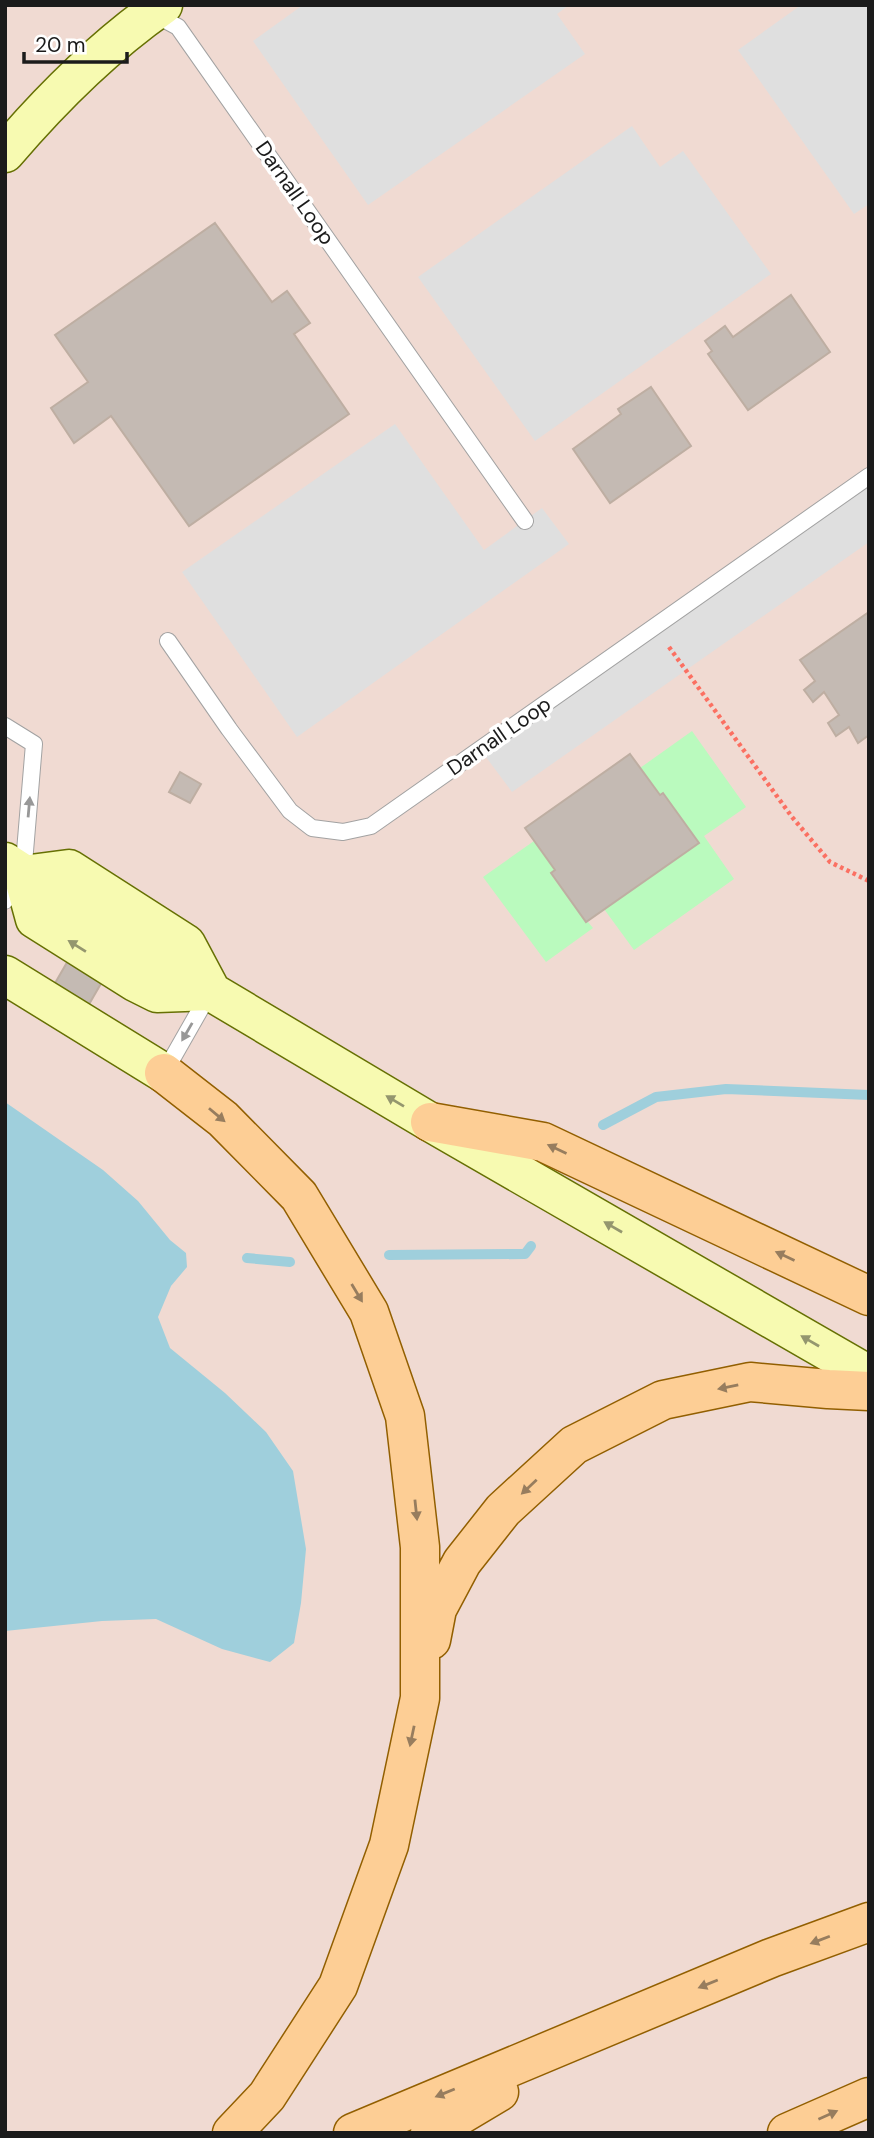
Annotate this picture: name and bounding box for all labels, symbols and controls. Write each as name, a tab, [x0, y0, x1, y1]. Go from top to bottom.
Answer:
scale bar	[24, 21, 128, 65]
text: 20 m	[35, 31, 86, 59]
street label: Darnall Loop	[249, 136, 341, 250]
street label: Darnall Loop	[442, 690, 556, 782]
one-way arrow	[24, 795, 35, 817]
one-way arrow	[67, 939, 87, 952]
one-way arrow	[181, 1023, 193, 1042]
one-way arrow	[385, 1094, 404, 1107]
one-way arrow	[209, 1107, 226, 1122]
one-way arrow	[547, 1143, 567, 1154]
one-way arrow	[603, 1221, 622, 1233]
one-way arrow	[775, 1250, 795, 1262]
one-way arrow	[351, 1283, 363, 1302]
one-way arrow	[800, 1335, 819, 1347]
one-way arrow	[717, 1381, 739, 1392]
one-way arrow	[520, 1479, 538, 1495]
one-way arrow	[410, 1499, 421, 1521]
one-way arrow	[406, 1725, 417, 1747]
one-way arrow	[809, 1935, 830, 1946]
one-way arrow	[697, 1979, 718, 1990]
one-way arrow	[435, 2088, 456, 2099]
one-way arrow	[818, 2109, 838, 2121]

